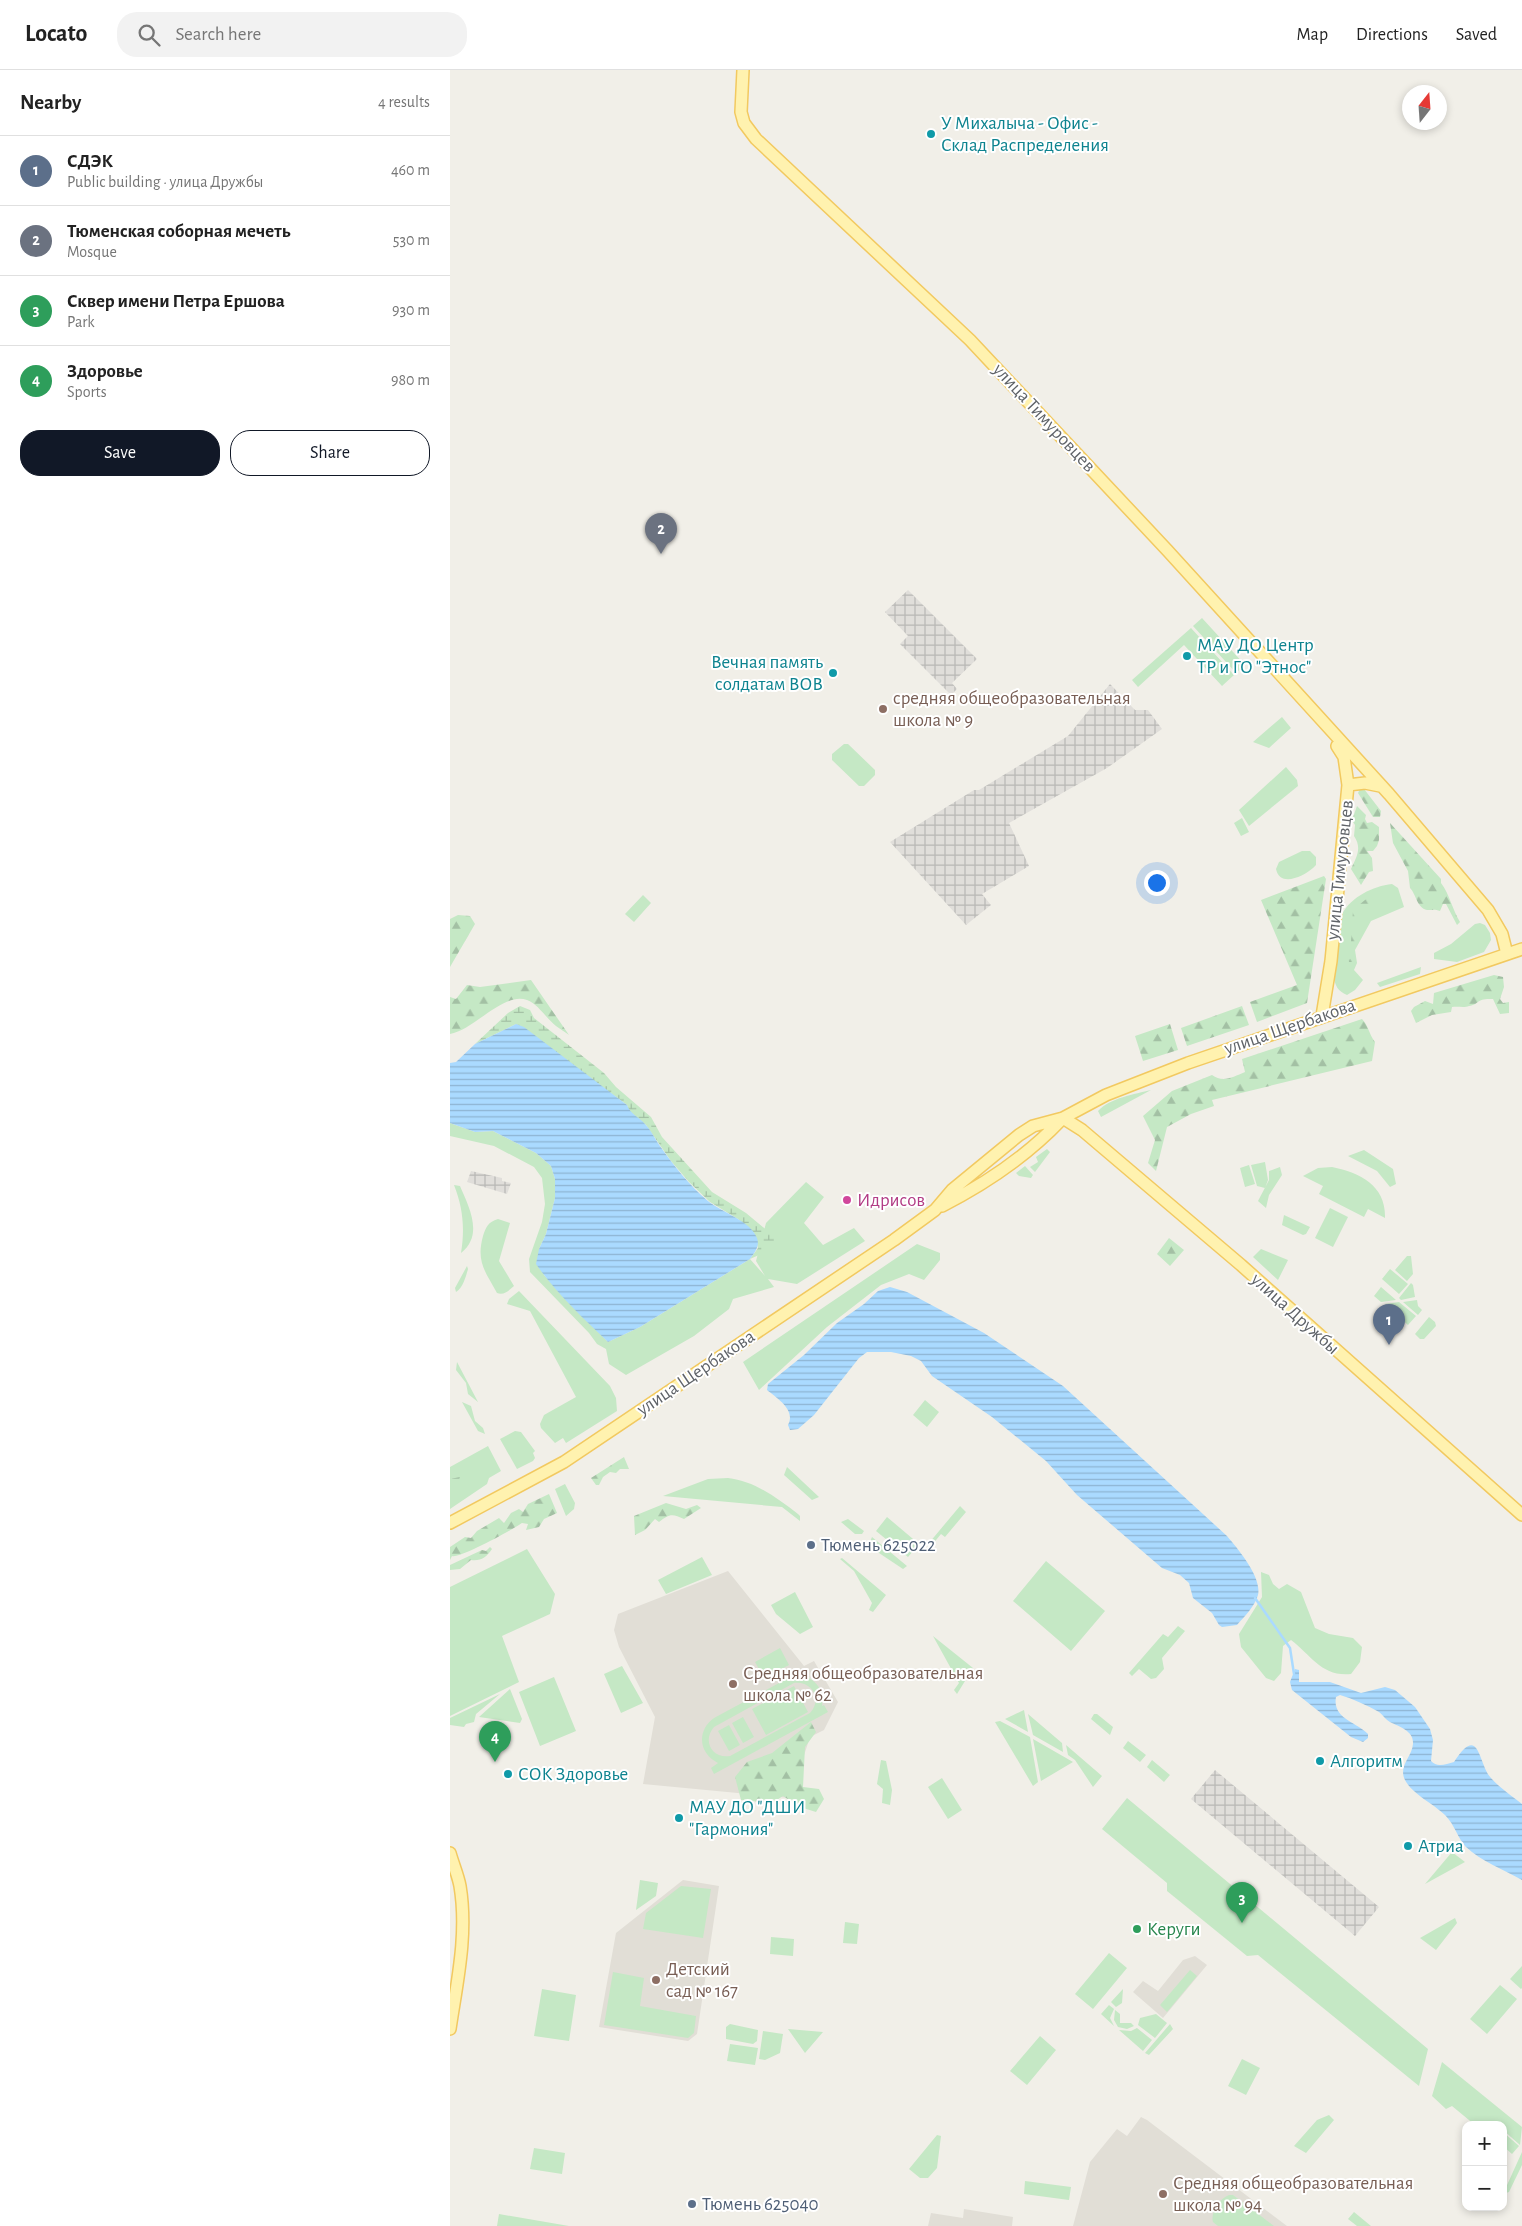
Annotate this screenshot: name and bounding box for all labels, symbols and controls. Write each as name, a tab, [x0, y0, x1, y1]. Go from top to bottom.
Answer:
search box	[117, 12, 467, 57]
icon: search	[135, 21, 163, 49]
text: Locato	[25, 22, 87, 46]
text: Search here	[175, 25, 261, 44]
text: Map	[1297, 26, 1328, 44]
text: Directions	[1356, 26, 1428, 44]
text: Saved	[1456, 26, 1497, 44]
north arrow	[1402, 85, 1447, 130]
text: Nearby	[20, 92, 81, 113]
text: 4 results	[378, 94, 430, 110]
place label: У Михалыча - Офис - Склад Распределения	[941, 114, 1109, 155]
marker: У Михалыча - Офис - Склад Распределения	[925, 128, 937, 140]
text: СДЭК	[67, 152, 113, 171]
text: 1	[33, 162, 39, 178]
text: 460 m	[391, 162, 430, 178]
text: Public building · улица Дружбы	[67, 174, 263, 190]
text: Тюменская соборная мечеть	[67, 222, 290, 241]
text: 2	[32, 232, 40, 248]
text: 530 m	[393, 232, 430, 248]
text: Mosque	[67, 244, 117, 260]
text: Сквер имени Петра Ершова	[67, 292, 285, 311]
text: 3	[33, 302, 39, 318]
text: 930 m	[392, 302, 430, 318]
text: Park	[67, 314, 95, 330]
street label: улица Тимуровцев	[988, 359, 1099, 476]
text: Здоровье	[67, 362, 143, 381]
text: 4	[32, 372, 40, 388]
text: 980 m	[391, 372, 430, 388]
text: Sports	[67, 384, 107, 400]
button: Save	[20, 430, 220, 476]
button: Share	[230, 430, 430, 476]
pin: 2	[645, 513, 677, 554]
place label: МАУ ДО Центр ТР и ГО "Этнос"	[1197, 636, 1314, 677]
marker: МАУ ДО Центр ТР и ГО "Этнос"	[1181, 650, 1193, 662]
place label: Вечная память солдатам ВОВ	[711, 653, 823, 694]
marker: Вечная память солдатам ВОВ	[827, 667, 839, 679]
place label: средняя общеобразовательная школа № 9	[893, 689, 1131, 730]
marker: средняя общеобразовательная школа № 9	[877, 703, 889, 715]
street label: улица Тимуровцев	[1323, 799, 1357, 942]
your location	[1144, 870, 1170, 896]
street label: улица Щербакова	[1221, 996, 1358, 1059]
place label: Идрисов	[857, 1191, 925, 1210]
marker: Идрисов	[841, 1194, 853, 1206]
street label: улица Дружбы	[1246, 1269, 1343, 1358]
pin: 1	[1373, 1304, 1405, 1345]
street label: улица Щербакова	[633, 1326, 759, 1420]
place label: Тюмень 625022	[821, 1536, 936, 1555]
marker: Тюмень 625022	[805, 1539, 817, 1551]
place label: Средняя общеобразовательная школа № 62	[743, 1664, 983, 1705]
marker: Средняя общеобразовательная школа № 62	[727, 1678, 739, 1690]
pin: 4	[479, 1721, 511, 1762]
place label: Алгоритм	[1330, 1752, 1403, 1771]
marker: Алгоритм	[1314, 1755, 1326, 1767]
place label: СОК Здоровье	[518, 1765, 628, 1784]
marker: СОК Здоровье	[502, 1768, 514, 1780]
place label: МАУ ДО "ДШИ "Гармония"	[689, 1798, 805, 1839]
marker: МАУ ДО "ДШИ "Гармония"	[673, 1812, 685, 1824]
place label: Атриа	[1418, 1837, 1464, 1856]
marker: Атриа	[1402, 1840, 1414, 1852]
pin: 3	[1226, 1882, 1258, 1923]
place label: Керуги	[1147, 1920, 1200, 1939]
marker: Керуги	[1131, 1923, 1143, 1935]
place label: Детский сад № 167	[666, 1960, 738, 2001]
marker: Детский сад № 167	[650, 1974, 662, 1986]
map controls	[1462, 2121, 1507, 2211]
button: +	[1462, 2121, 1507, 2166]
button: −	[1462, 2166, 1507, 2211]
place label: Средняя общеобразовательная школа № 94	[1173, 2174, 1413, 2215]
marker: Средняя общеобразовательная школа № 94	[1157, 2188, 1169, 2200]
place label: Тюмень 625040	[702, 2195, 819, 2214]
marker: Тюмень 625040	[686, 2198, 698, 2210]

